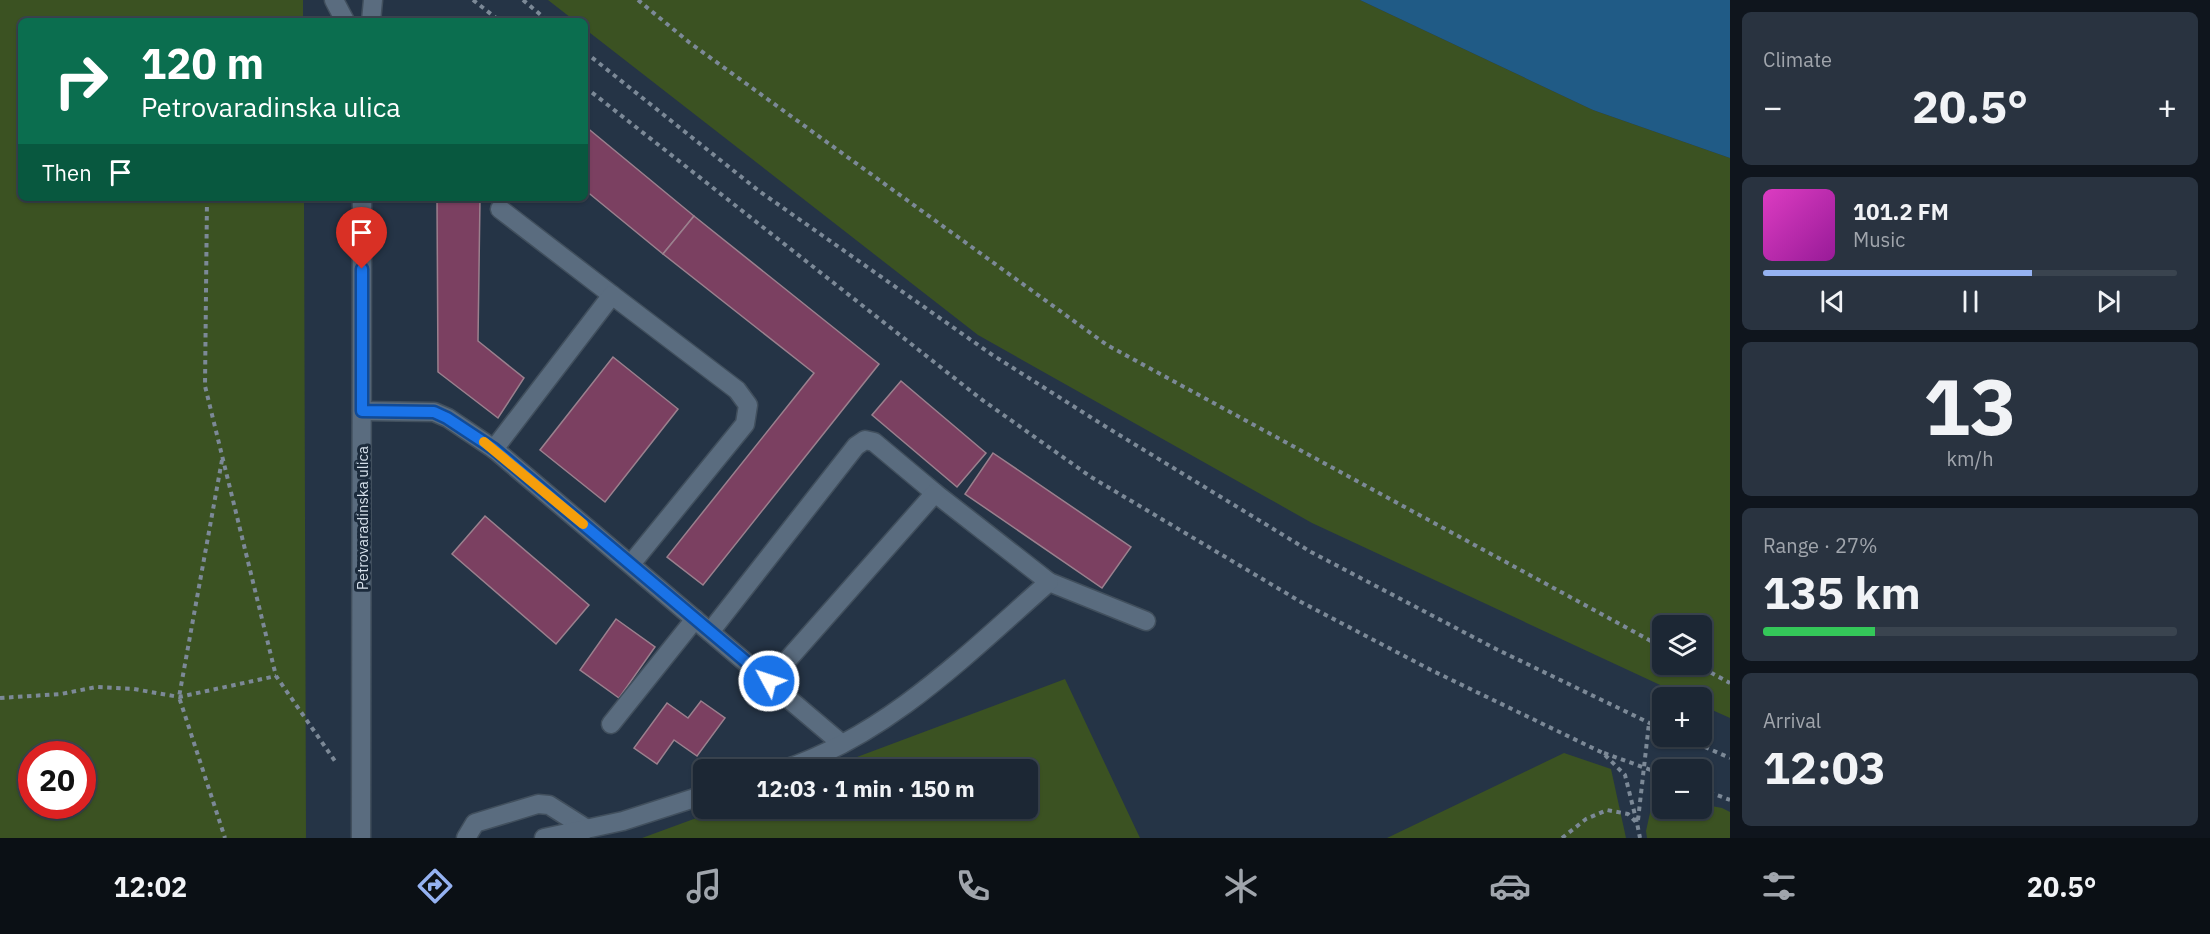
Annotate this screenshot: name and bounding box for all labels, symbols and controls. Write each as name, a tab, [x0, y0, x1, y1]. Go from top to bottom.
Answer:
text: 120 m	[141, 36, 264, 91]
icon: right	[42, 42, 120, 120]
text: Climate	[1763, 46, 1832, 73]
text: 20.5°	[1912, 77, 2028, 135]
text: −	[1763, 85, 1783, 128]
text: +	[2157, 85, 2177, 128]
text: Petrovaradinska ulica	[141, 89, 401, 124]
icon: arrive	[104, 156, 137, 189]
text: Then	[42, 158, 92, 187]
text: 101.2 FM	[1853, 197, 1949, 226]
pin	[336, 207, 387, 269]
icon: arrive	[345, 216, 378, 249]
text: Music	[1853, 226, 1905, 253]
icon: previous	[1816, 285, 1849, 318]
icon: pause	[1954, 285, 1987, 318]
icon: next	[2092, 285, 2125, 318]
text: 13	[1923, 355, 2017, 456]
text: km/h	[1946, 445, 1994, 472]
street label: Petrovaradinska ulica	[353, 446, 372, 590]
text: Range · 27%	[1763, 532, 1878, 559]
text: 135 km	[1763, 563, 1921, 621]
map controls	[1652, 615, 1712, 819]
button: layers	[1652, 615, 1712, 675]
position arrow	[737, 649, 801, 713]
button: +	[1652, 687, 1712, 747]
text: Arrival	[1763, 707, 1821, 734]
text: 12:03	[1763, 738, 1886, 796]
speed limit sign: 20	[18, 741, 96, 819]
button: −	[1652, 759, 1712, 819]
text: 12:03 · 1 min · 150 m	[756, 774, 975, 803]
icon: directions	[414, 865, 456, 907]
icon: music	[683, 865, 725, 907]
icon: phone	[952, 865, 994, 907]
icon: climate	[1220, 865, 1262, 907]
icon: car	[1489, 865, 1531, 907]
icon: filters	[1758, 865, 1800, 907]
text: 12:02	[113, 869, 187, 904]
text: 20.5°	[2027, 869, 2096, 904]

